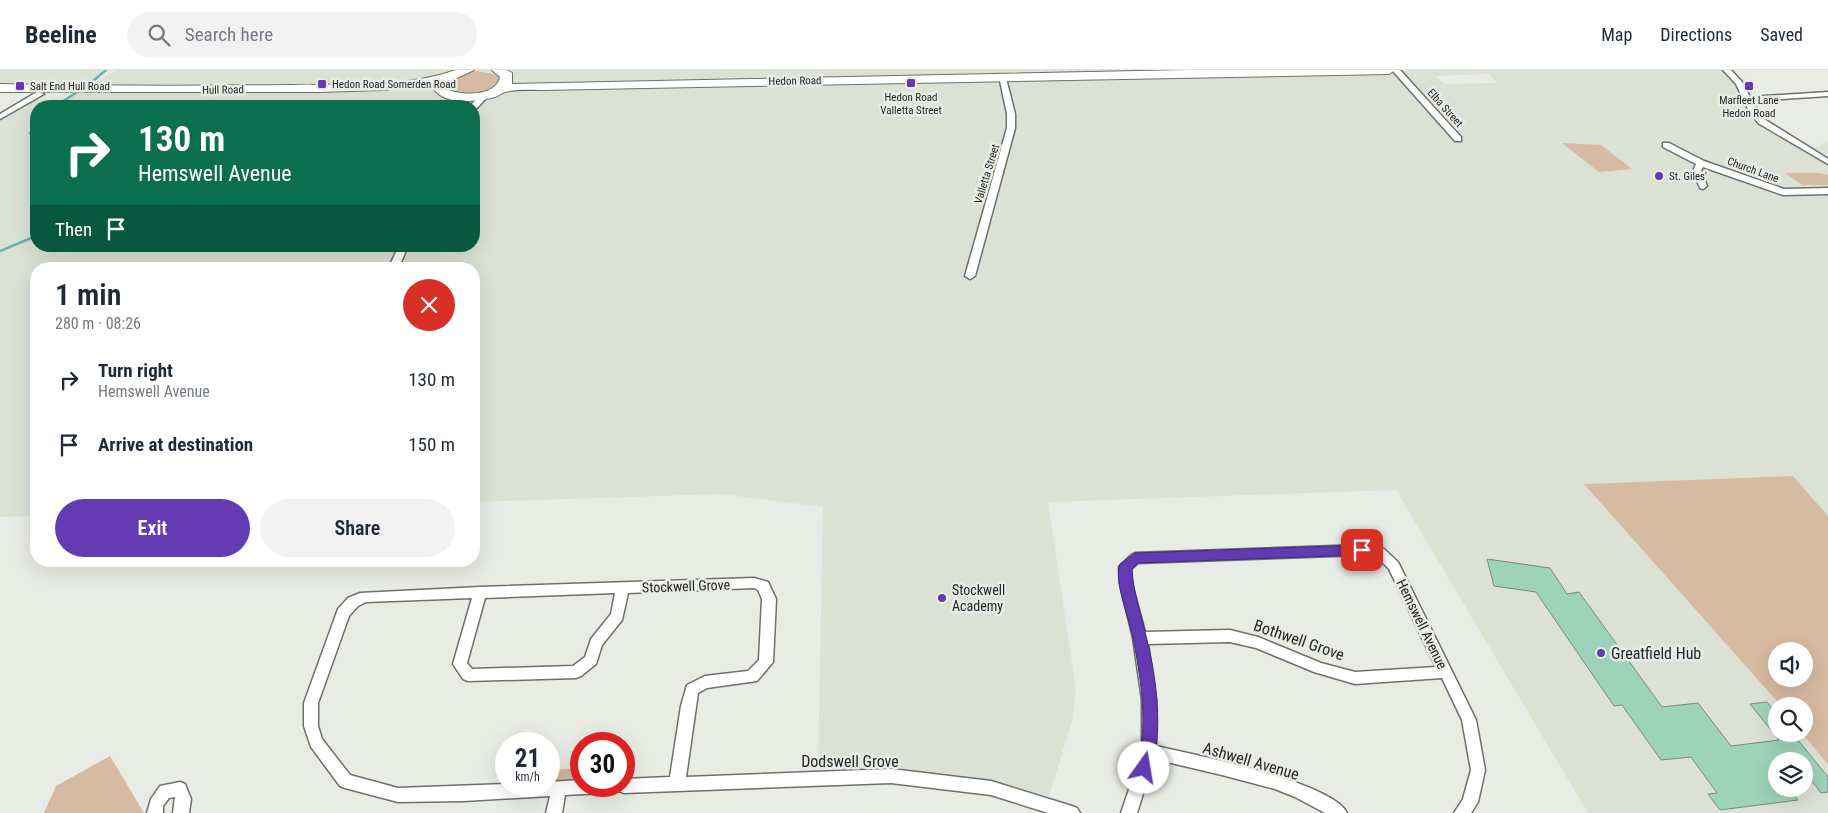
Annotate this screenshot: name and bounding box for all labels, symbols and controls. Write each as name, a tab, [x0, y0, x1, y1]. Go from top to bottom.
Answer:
search box	[127, 12, 477, 57]
text: Beeline	[25, 21, 97, 49]
icon: search	[145, 21, 173, 49]
text: Search here	[185, 23, 273, 46]
text: Map	[1601, 24, 1632, 45]
text: Directions	[1660, 24, 1732, 45]
text: Saved	[1760, 24, 1803, 45]
street label: Hedon Road	[768, 74, 822, 88]
marker: Hedon Road Valletta Street	[905, 77, 917, 89]
marker: Hedon Road Somerden Road	[316, 78, 328, 90]
place label: Hedon Road Somerden Road	[332, 78, 456, 91]
marker: Salt End Hull Road	[14, 80, 26, 92]
place label: Salt End Hull Road	[30, 80, 110, 93]
marker: Marfleet Lane Hedon Road	[1743, 80, 1755, 92]
street label: Hull Road	[202, 83, 244, 97]
street label: Elba Street	[1424, 86, 1466, 130]
place label: Hedon Road Valletta Street	[880, 91, 942, 117]
place label: Marfleet Lane Hedon Road	[1719, 94, 1779, 120]
text: 130 m	[138, 119, 225, 160]
icon: right	[55, 120, 120, 185]
street label: Valletta Street	[972, 143, 1002, 205]
street label: Church Lane	[1725, 155, 1781, 185]
text: Hemswell Avenue	[138, 161, 292, 186]
marker: St. Giles'	[1653, 170, 1665, 182]
place label: St. Giles'	[1669, 170, 1707, 183]
icon: arrive	[102, 215, 130, 243]
text: Then	[55, 218, 92, 241]
text: 1 min	[55, 277, 121, 312]
button: close	[403, 279, 455, 331]
text: 280 m · 08:26	[55, 314, 141, 333]
text: Turn right	[98, 359, 173, 382]
icon: right	[55, 366, 83, 394]
text: 130 m	[408, 368, 455, 391]
text: Hemswell Avenue	[98, 382, 210, 401]
icon: arrive	[55, 431, 83, 459]
text: Arrive at destination	[98, 433, 253, 456]
text: 150 m	[408, 433, 455, 456]
button: Exit	[55, 499, 250, 557]
button: Share	[260, 499, 455, 557]
pin	[1341, 529, 1383, 571]
icon: arrive	[1348, 536, 1376, 564]
street label: Stockwell Grove	[642, 576, 731, 596]
street label: Hemswell Avenue	[1393, 577, 1451, 672]
place label: Stockwell Academy	[952, 582, 1005, 614]
marker: Stockwell Academy	[936, 592, 948, 604]
street label: Bothwell Grove	[1251, 616, 1347, 664]
map controls	[1768, 642, 1813, 797]
button: sound	[1768, 642, 1813, 687]
place label: Greatfield Hub	[1611, 644, 1701, 663]
marker: Greatfield Hub	[1595, 647, 1607, 659]
button: search	[1768, 697, 1813, 742]
speed limit sign: 30	[570, 732, 635, 797]
street label: Ashwell Avenue	[1201, 738, 1301, 784]
position arrow	[1117, 741, 1169, 793]
text: 21	[515, 744, 540, 773]
street label: Dodswell Grove	[801, 752, 899, 771]
button: layers	[1768, 752, 1813, 797]
text: km/h	[515, 770, 540, 784]

